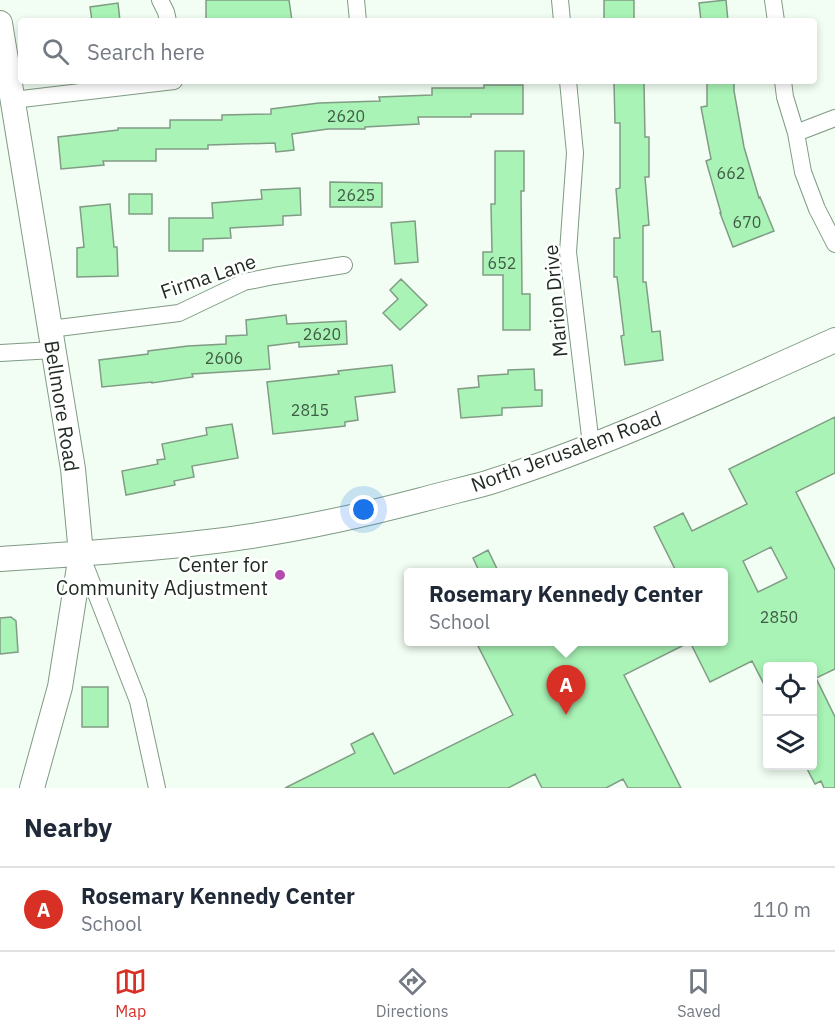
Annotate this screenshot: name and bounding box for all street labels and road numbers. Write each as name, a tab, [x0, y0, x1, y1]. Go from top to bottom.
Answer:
street label: Marion Drive	[537, 244, 573, 358]
street label: Firma Lane	[157, 247, 259, 305]
street label: Bellmore Road	[38, 339, 86, 473]
street label: North Jerusalem Road	[467, 404, 665, 498]

